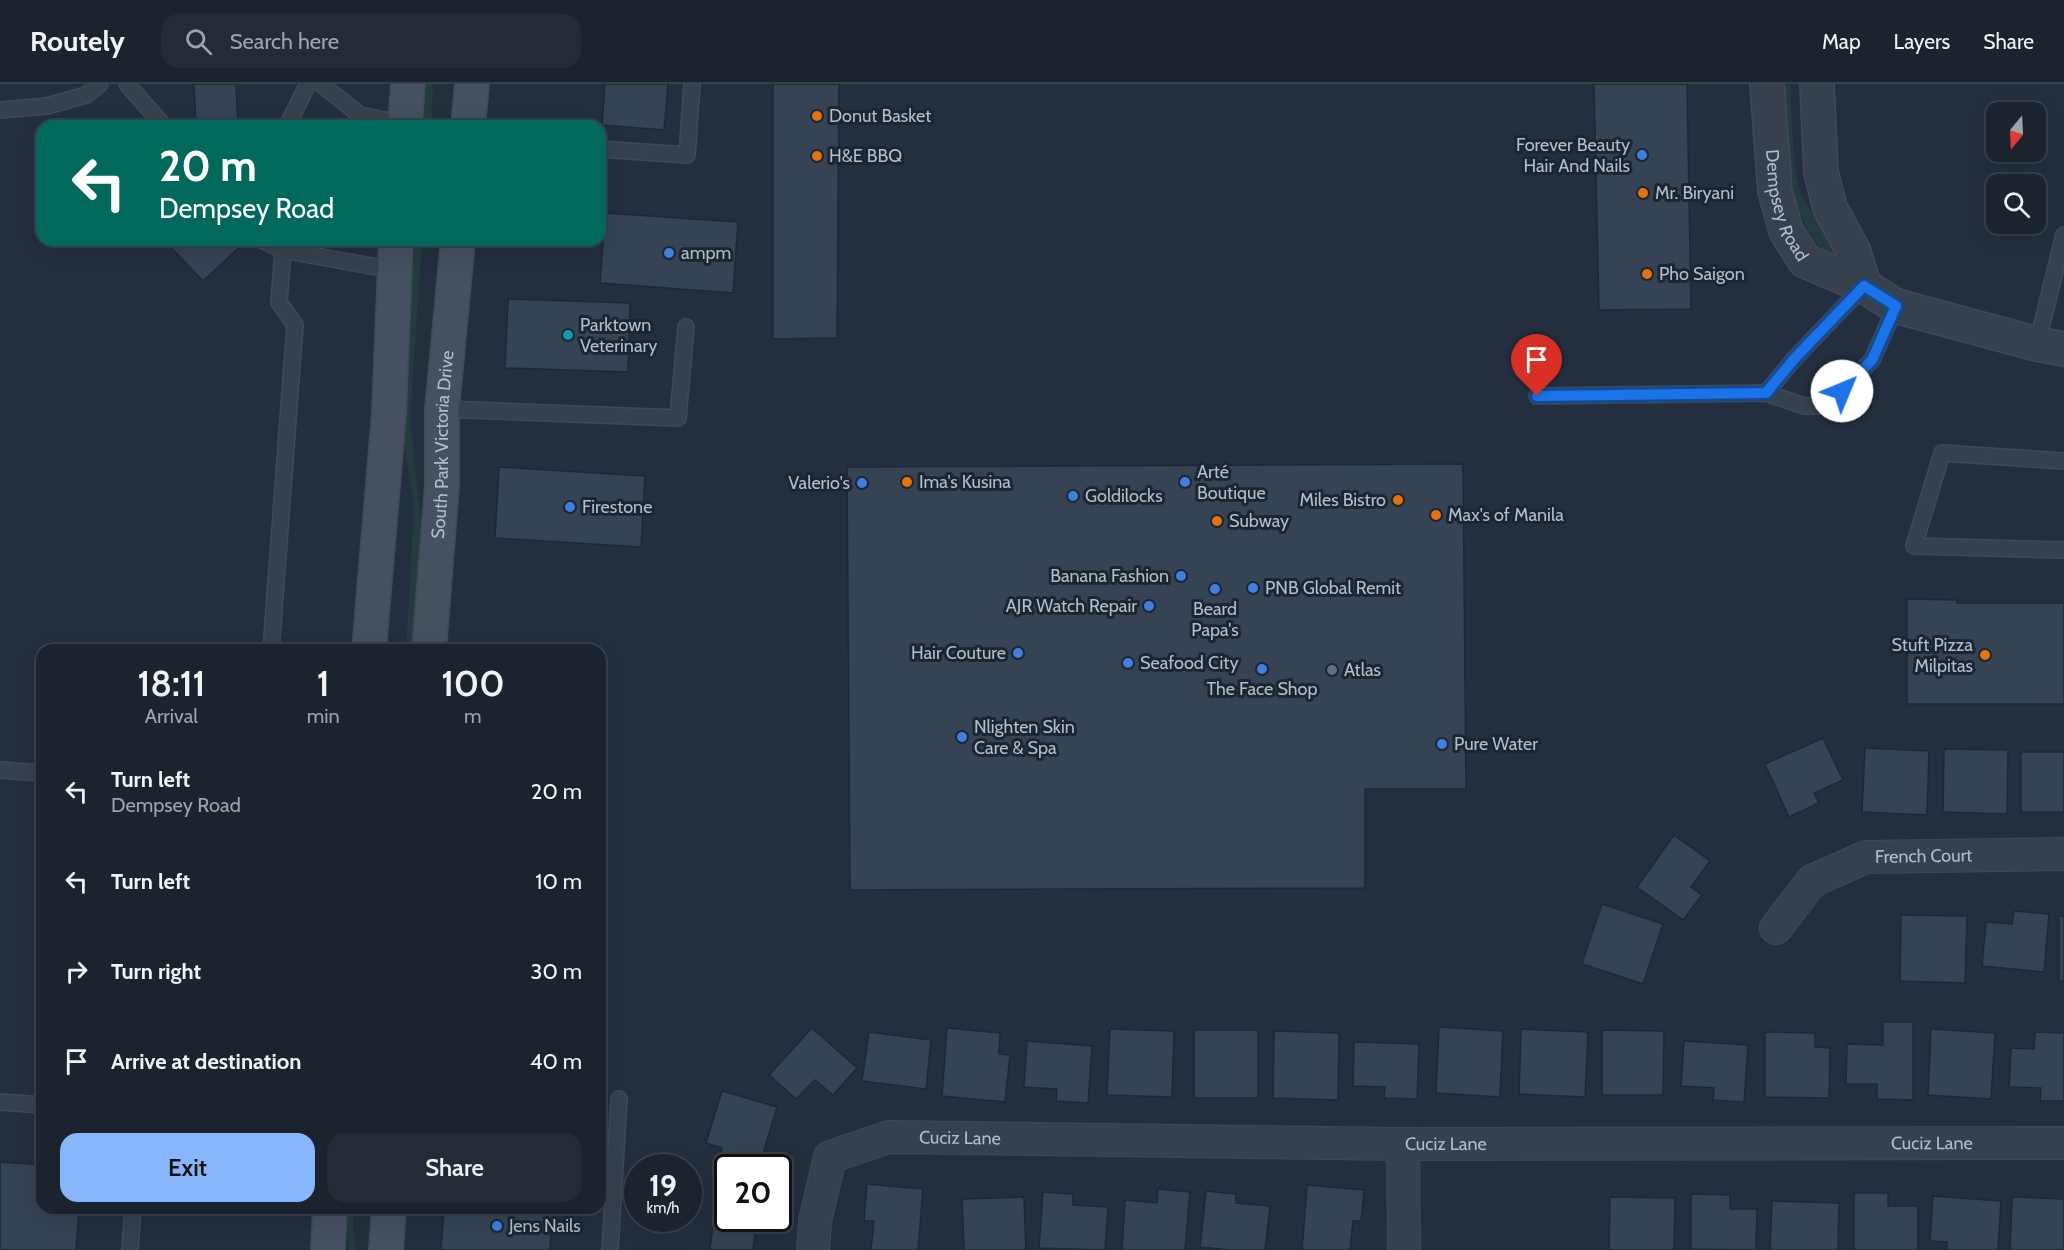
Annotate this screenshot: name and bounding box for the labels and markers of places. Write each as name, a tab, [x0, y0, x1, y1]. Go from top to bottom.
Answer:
place label: Donut Basket	[829, 105, 931, 127]
marker: Donut Basket	[810, 109, 824, 123]
place label: Forever Beauty Hair And Nails	[1516, 134, 1630, 177]
place label: H&E BBQ	[829, 145, 902, 167]
marker: Forever Beauty Hair And Nails	[1635, 148, 1649, 162]
marker: H&E BBQ	[810, 149, 824, 163]
place label: Mr. Biryani	[1655, 182, 1734, 204]
marker: Mr. Biryani	[1636, 186, 1650, 200]
place label: ampm	[681, 242, 731, 264]
marker: ampm	[662, 246, 676, 260]
place label: Pho Saigon	[1659, 263, 1745, 285]
marker: Pho Saigon	[1640, 267, 1654, 281]
place label: Parktown Veterinary	[580, 314, 657, 357]
marker: Parktown Veterinary	[561, 328, 575, 342]
pin	[1511, 334, 1562, 396]
place label: Arté Boutique	[1197, 461, 1266, 504]
place label: Ima's Kusina	[919, 471, 1011, 493]
place label: Valerio's	[788, 472, 850, 494]
marker: Ima's Kusina	[900, 475, 914, 489]
marker: Arté Boutique	[1178, 475, 1192, 489]
marker: Valerio's	[855, 476, 869, 490]
place label: Goldilocks	[1085, 485, 1163, 507]
marker: Goldilocks	[1066, 489, 1080, 503]
place label: Miles Bistro	[1300, 489, 1386, 511]
marker: Miles Bistro	[1391, 493, 1405, 507]
place label: Firestone	[582, 496, 652, 518]
marker: Firestone	[563, 500, 577, 514]
place label: Max's of Manila	[1448, 504, 1564, 526]
marker: Max's of Manila	[1429, 508, 1443, 522]
place label: Subway	[1229, 510, 1289, 532]
marker: Subway	[1210, 514, 1224, 528]
place label: Banana Fashion	[1050, 565, 1169, 587]
marker: Banana Fashion	[1174, 569, 1188, 583]
place label: PNB Global Remit	[1265, 577, 1401, 599]
marker: PNB Global Remit	[1246, 581, 1260, 595]
marker: Beard Papa's	[1208, 582, 1222, 596]
place label: AJR Watch Repair	[1006, 595, 1137, 617]
place label: Beard Papa's	[1191, 598, 1239, 641]
marker: AJR Watch Repair	[1142, 599, 1156, 613]
place label: Stuft Pizza Milpitas	[1892, 634, 1973, 677]
place label: Hair Couture	[911, 642, 1006, 664]
marker: Hair Couture	[1011, 646, 1025, 660]
marker: Stuft Pizza Milpitas	[1978, 648, 1992, 662]
place label: Seafood City	[1140, 652, 1239, 674]
marker: Seafood City	[1121, 656, 1135, 670]
place label: Atlas	[1344, 659, 1381, 681]
marker: The Face Shop	[1255, 662, 1269, 676]
marker: Atlas	[1325, 663, 1339, 677]
place label: The Face Shop	[1207, 678, 1317, 700]
place label: Nlighten Skin Care & Spa	[974, 716, 1075, 759]
marker: Nlighten Skin Care & Spa	[955, 730, 969, 744]
place label: Pure Water	[1454, 733, 1538, 755]
marker: Pure Water	[1435, 737, 1449, 751]
place label: Jens Nails	[508, 1215, 581, 1237]
marker: Jens Nails	[490, 1219, 504, 1233]

